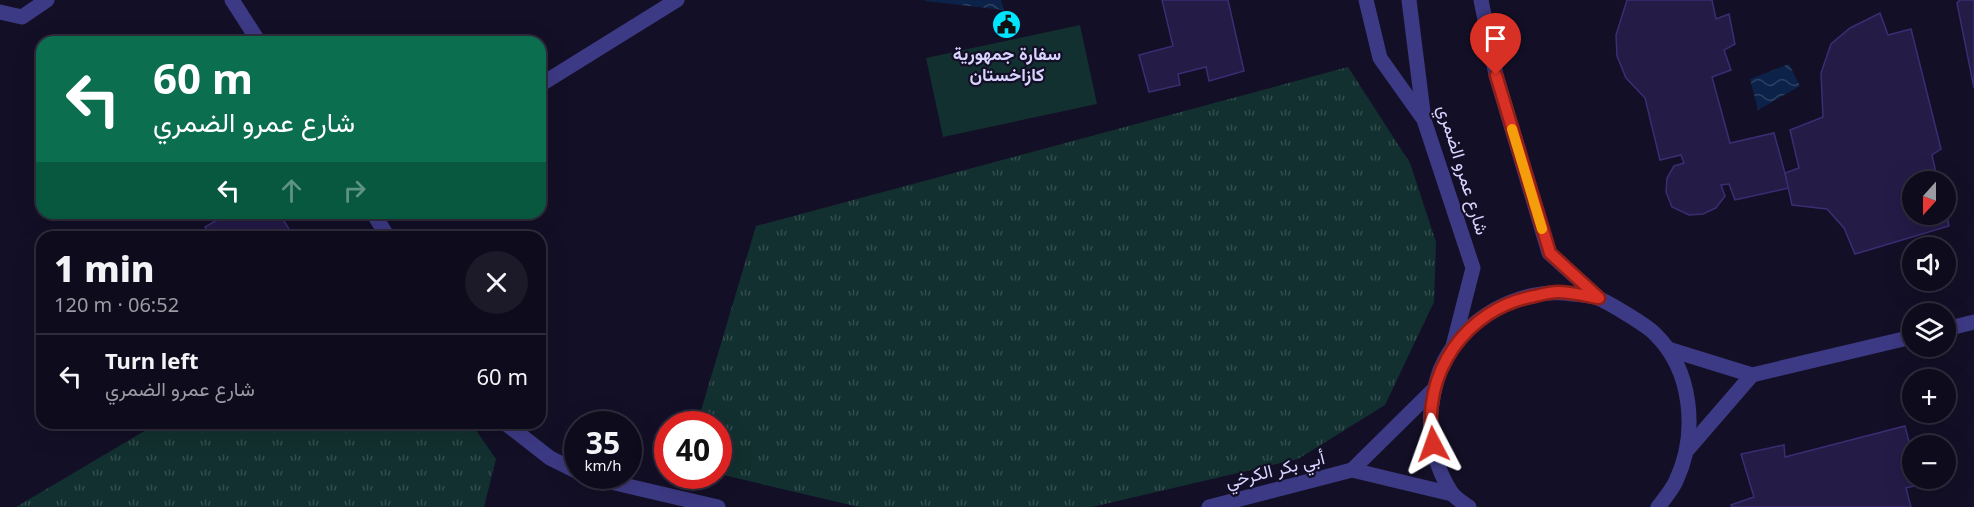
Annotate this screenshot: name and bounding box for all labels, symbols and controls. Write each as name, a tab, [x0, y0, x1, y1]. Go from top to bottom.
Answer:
public building icon: سفارة جمهورية كازاخستان	[991, 9, 1023, 41]
pin	[1470, 13, 1521, 75]
icon: arrive	[1479, 22, 1512, 55]
place label: سفارة جمهورية كازاخستان	[953, 41, 1061, 86]
text: 60 m	[153, 49, 253, 106]
icon: left	[54, 60, 132, 138]
street label: شارع عمرو الضمري	[1429, 102, 1495, 239]
text: شارع عمرو الضمري	[153, 103, 355, 140]
north arrow	[1902, 171, 1956, 225]
map controls	[1902, 171, 1956, 489]
icon: left	[212, 174, 245, 207]
icon: ahead	[275, 174, 308, 207]
icon: right	[338, 174, 371, 207]
button: sound	[1902, 237, 1956, 291]
text: 1 min	[54, 244, 155, 293]
button: close	[465, 251, 528, 314]
text: 120 m · 06:52	[54, 291, 179, 318]
button: layers	[1902, 303, 1956, 357]
text: Turn left	[105, 345, 199, 375]
icon: left	[54, 360, 87, 393]
text: 60 m	[477, 361, 528, 391]
button: +	[1902, 369, 1956, 423]
text: شارع عمرو الضمري	[105, 375, 255, 402]
speed limit sign: 40	[654, 411, 732, 489]
position arrow	[1401, 412, 1465, 476]
text: 35	[586, 422, 620, 463]
button: −	[1902, 435, 1956, 489]
street label: أبي بكر الكرخي	[1223, 445, 1328, 497]
text: km/h	[585, 455, 621, 475]

